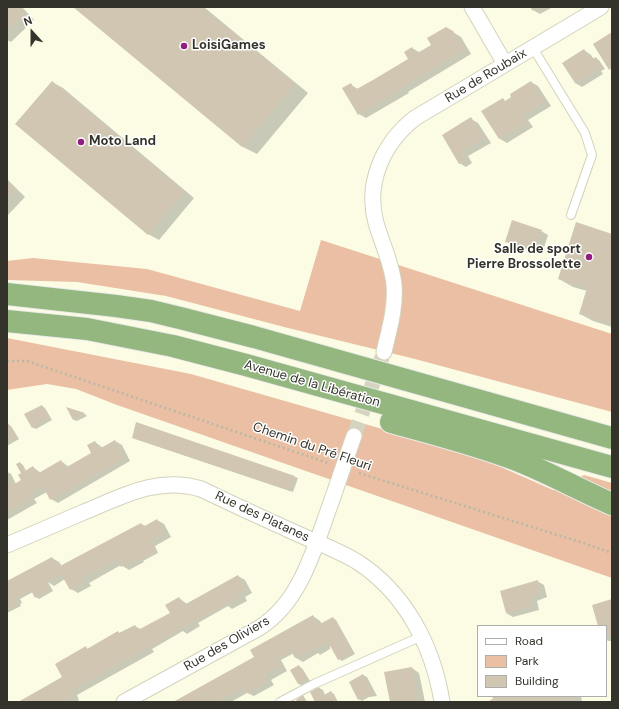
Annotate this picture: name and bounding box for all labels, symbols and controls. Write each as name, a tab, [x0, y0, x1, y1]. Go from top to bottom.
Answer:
north arrow	[12, 12, 52, 52]
text: N	[21, 13, 34, 29]
place label: LoisiGames	[192, 38, 266, 54]
marker: LoisiGames	[179, 41, 189, 51]
street label: Rue de Roubaix	[442, 46, 530, 106]
place label: Moto Land	[89, 134, 156, 150]
marker: Moto Land	[76, 137, 86, 147]
place label: Salle de sport Pierre Brossolette	[467, 242, 581, 273]
marker: Salle de sport Pierre Brossolette	[584, 252, 594, 262]
street label: Avenue de la Libération	[242, 357, 382, 411]
street label: Chemin du Pré Fleuri	[251, 419, 373, 475]
street label: Rue des Platanes	[212, 488, 312, 546]
street label: Rue des Oliviers	[181, 613, 273, 675]
legend	[477, 625, 607, 697]
text: Road	[515, 633, 543, 649]
text: Park	[515, 653, 539, 669]
text: Building	[515, 673, 559, 689]

